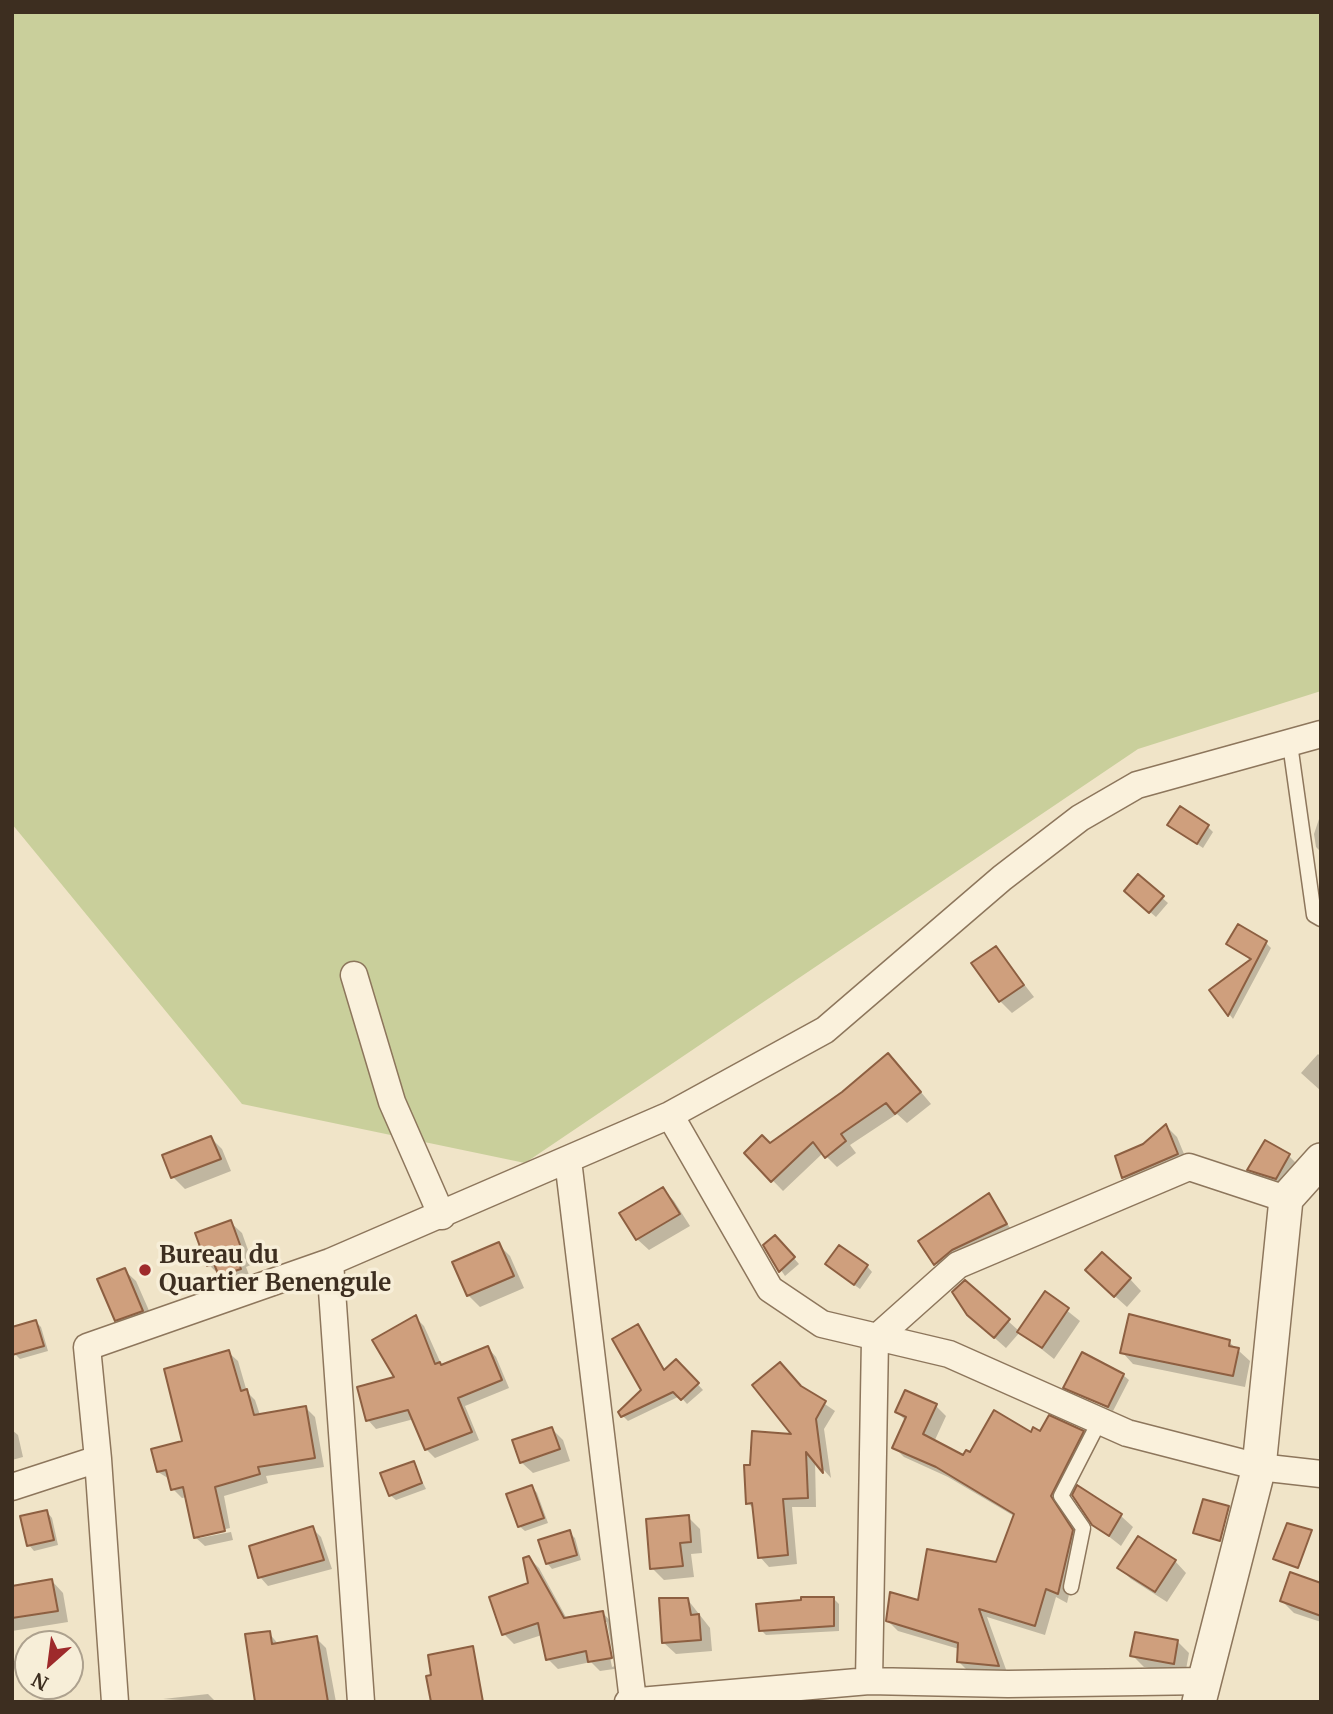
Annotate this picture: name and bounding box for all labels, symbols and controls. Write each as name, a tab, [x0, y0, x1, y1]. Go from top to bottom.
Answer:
place label: Bureau du Quartier Benengule	[159, 1242, 391, 1298]
marker: Bureau du Quartier Benengule	[137, 1262, 153, 1278]
north arrow	[14, 1630, 84, 1700]
text: N	[28, 1668, 52, 1696]

